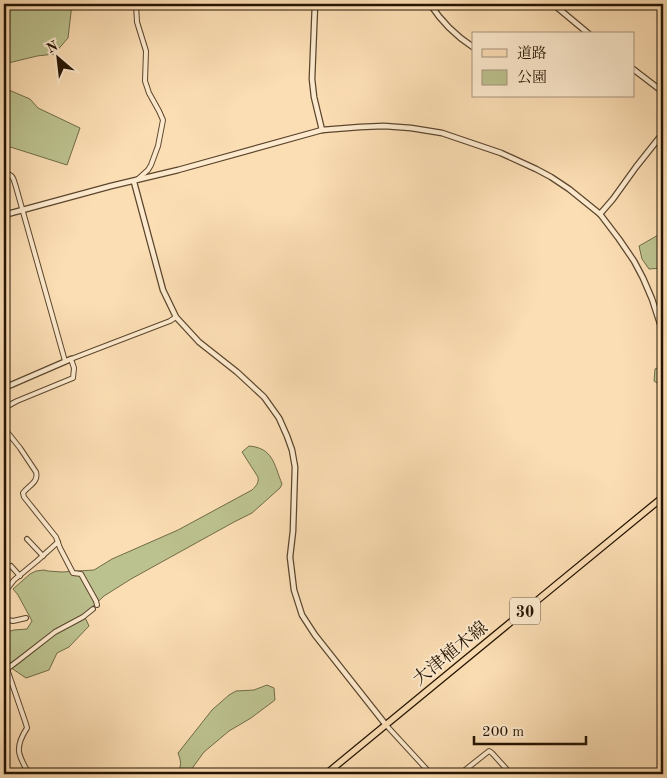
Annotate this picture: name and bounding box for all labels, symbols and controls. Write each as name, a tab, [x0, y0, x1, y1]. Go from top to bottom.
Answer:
north arrow	[32, 32, 82, 82]
legend	[472, 32, 634, 98]
text: N	[44, 39, 61, 56]
text: 道路	[517, 45, 547, 62]
text: 公園	[517, 69, 547, 86]
road number: 30	[510, 598, 540, 624]
street label: 大津植木線	[409, 617, 491, 689]
scale bar	[474, 713, 587, 745]
text: 200 m	[482, 725, 524, 740]

